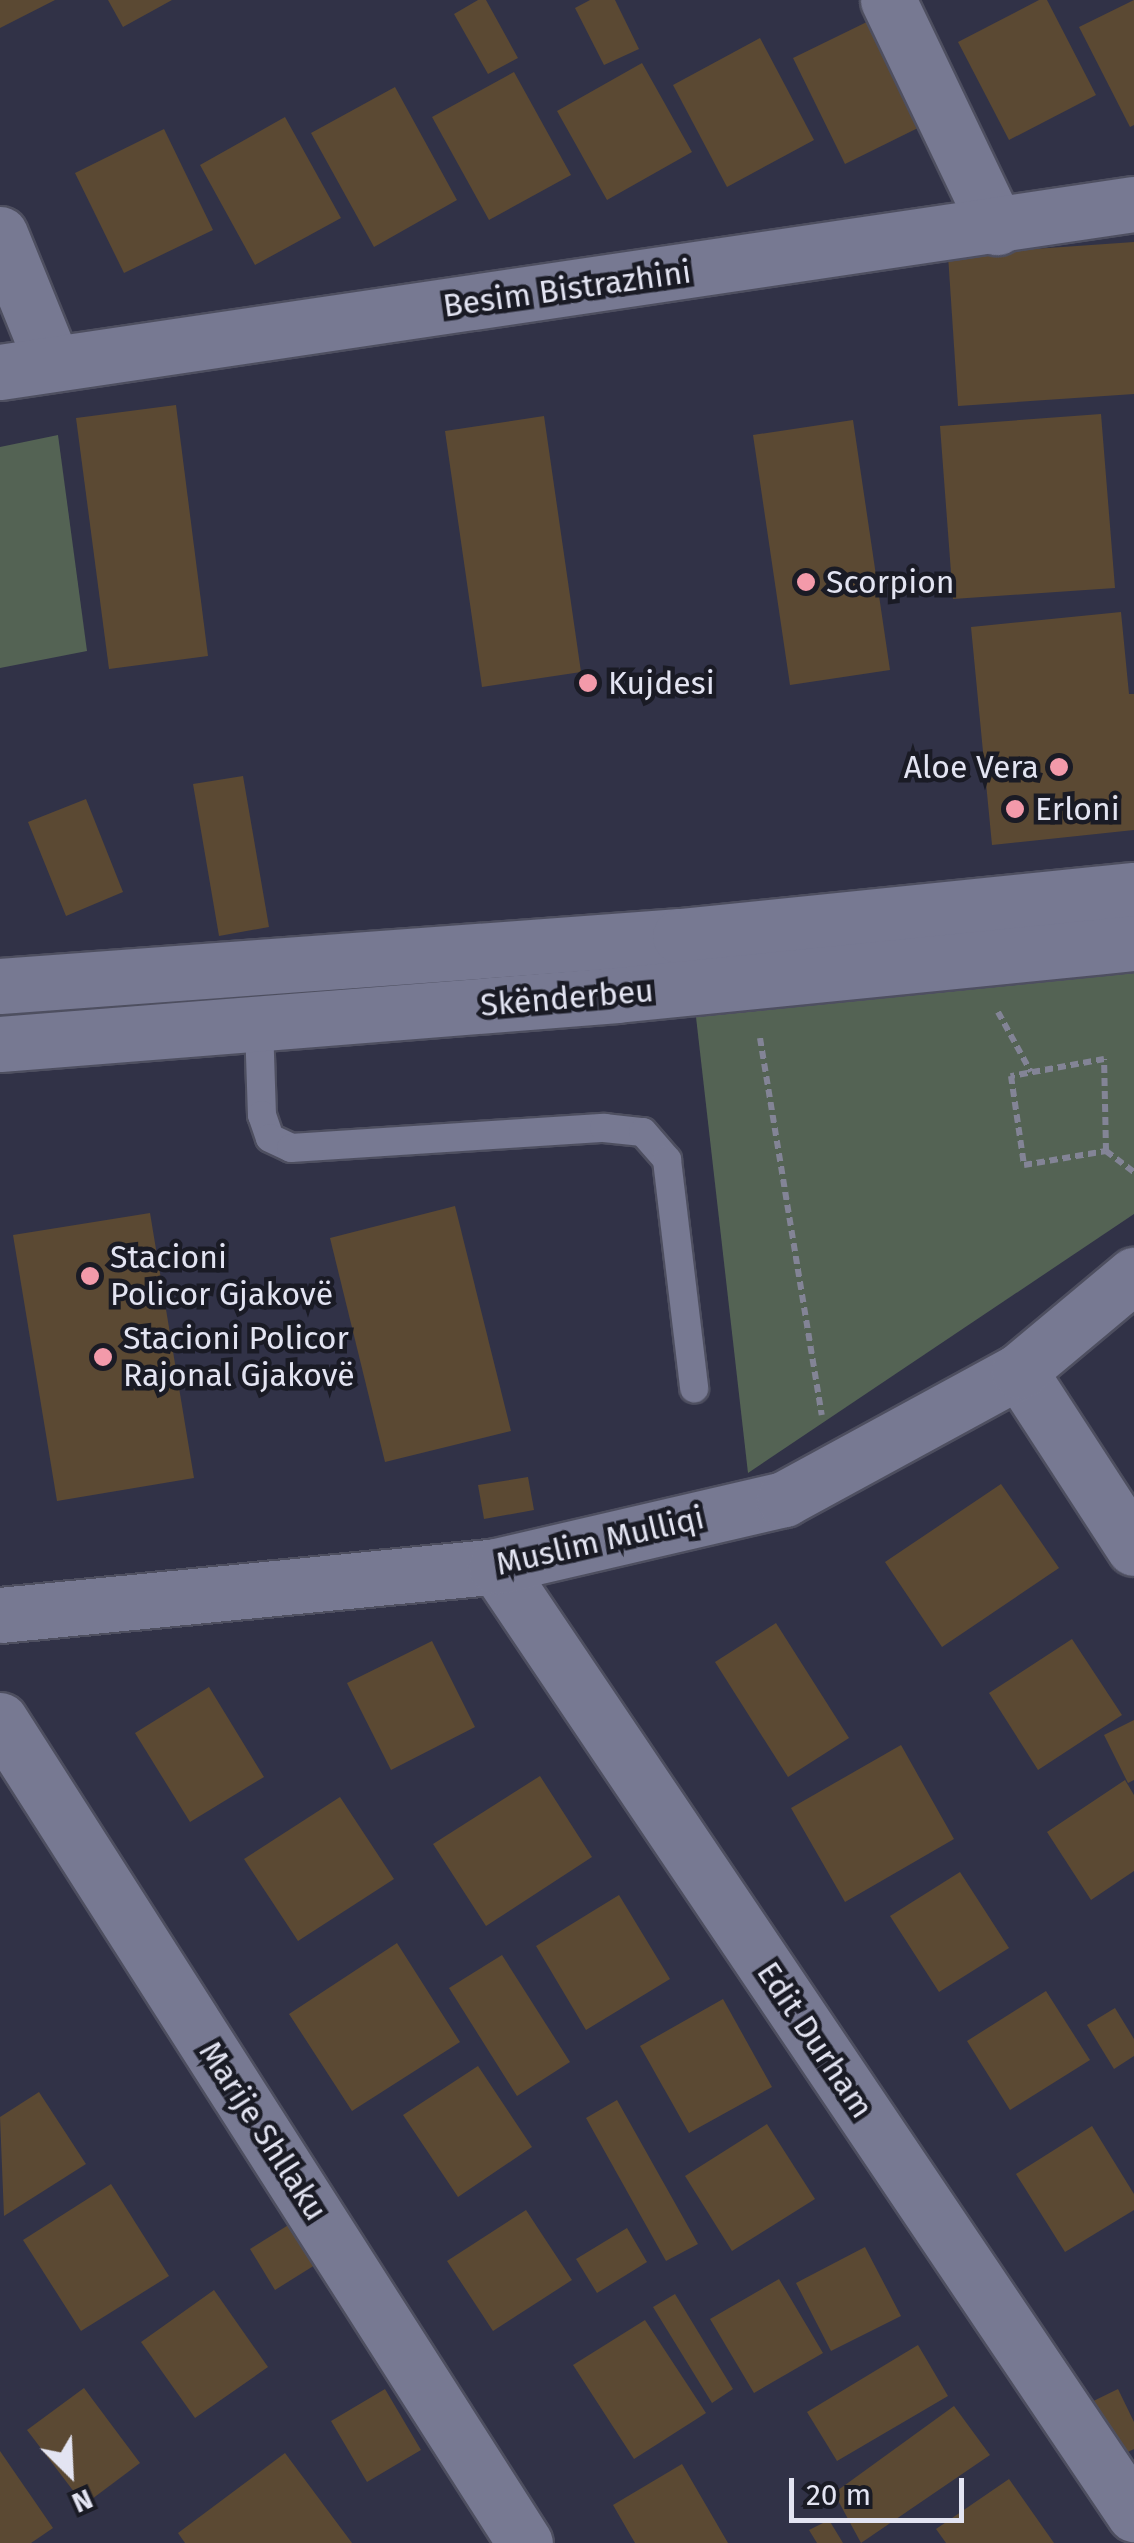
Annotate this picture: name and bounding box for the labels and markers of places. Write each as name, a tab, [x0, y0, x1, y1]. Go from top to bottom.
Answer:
place label: Scorpion	[826, 563, 955, 601]
marker: Scorpion	[795, 571, 817, 593]
place label: Kujdesi	[608, 664, 715, 702]
marker: Kujdesi	[577, 672, 599, 694]
place label: Aloe Vera	[904, 748, 1039, 786]
marker: Aloe Vera	[1048, 756, 1070, 778]
place label: Erloni	[1035, 790, 1120, 828]
marker: Erloni	[1004, 798, 1026, 820]
place label: Stacioni Policor Gjakovë	[110, 1239, 333, 1314]
marker: Stacioni Policor Gjakovë	[79, 1265, 101, 1287]
place label: Stacioni Policor Rajonal Gjakovë	[123, 1320, 355, 1395]
marker: Stacioni Policor Rajonal Gjakovë	[92, 1346, 114, 1368]

